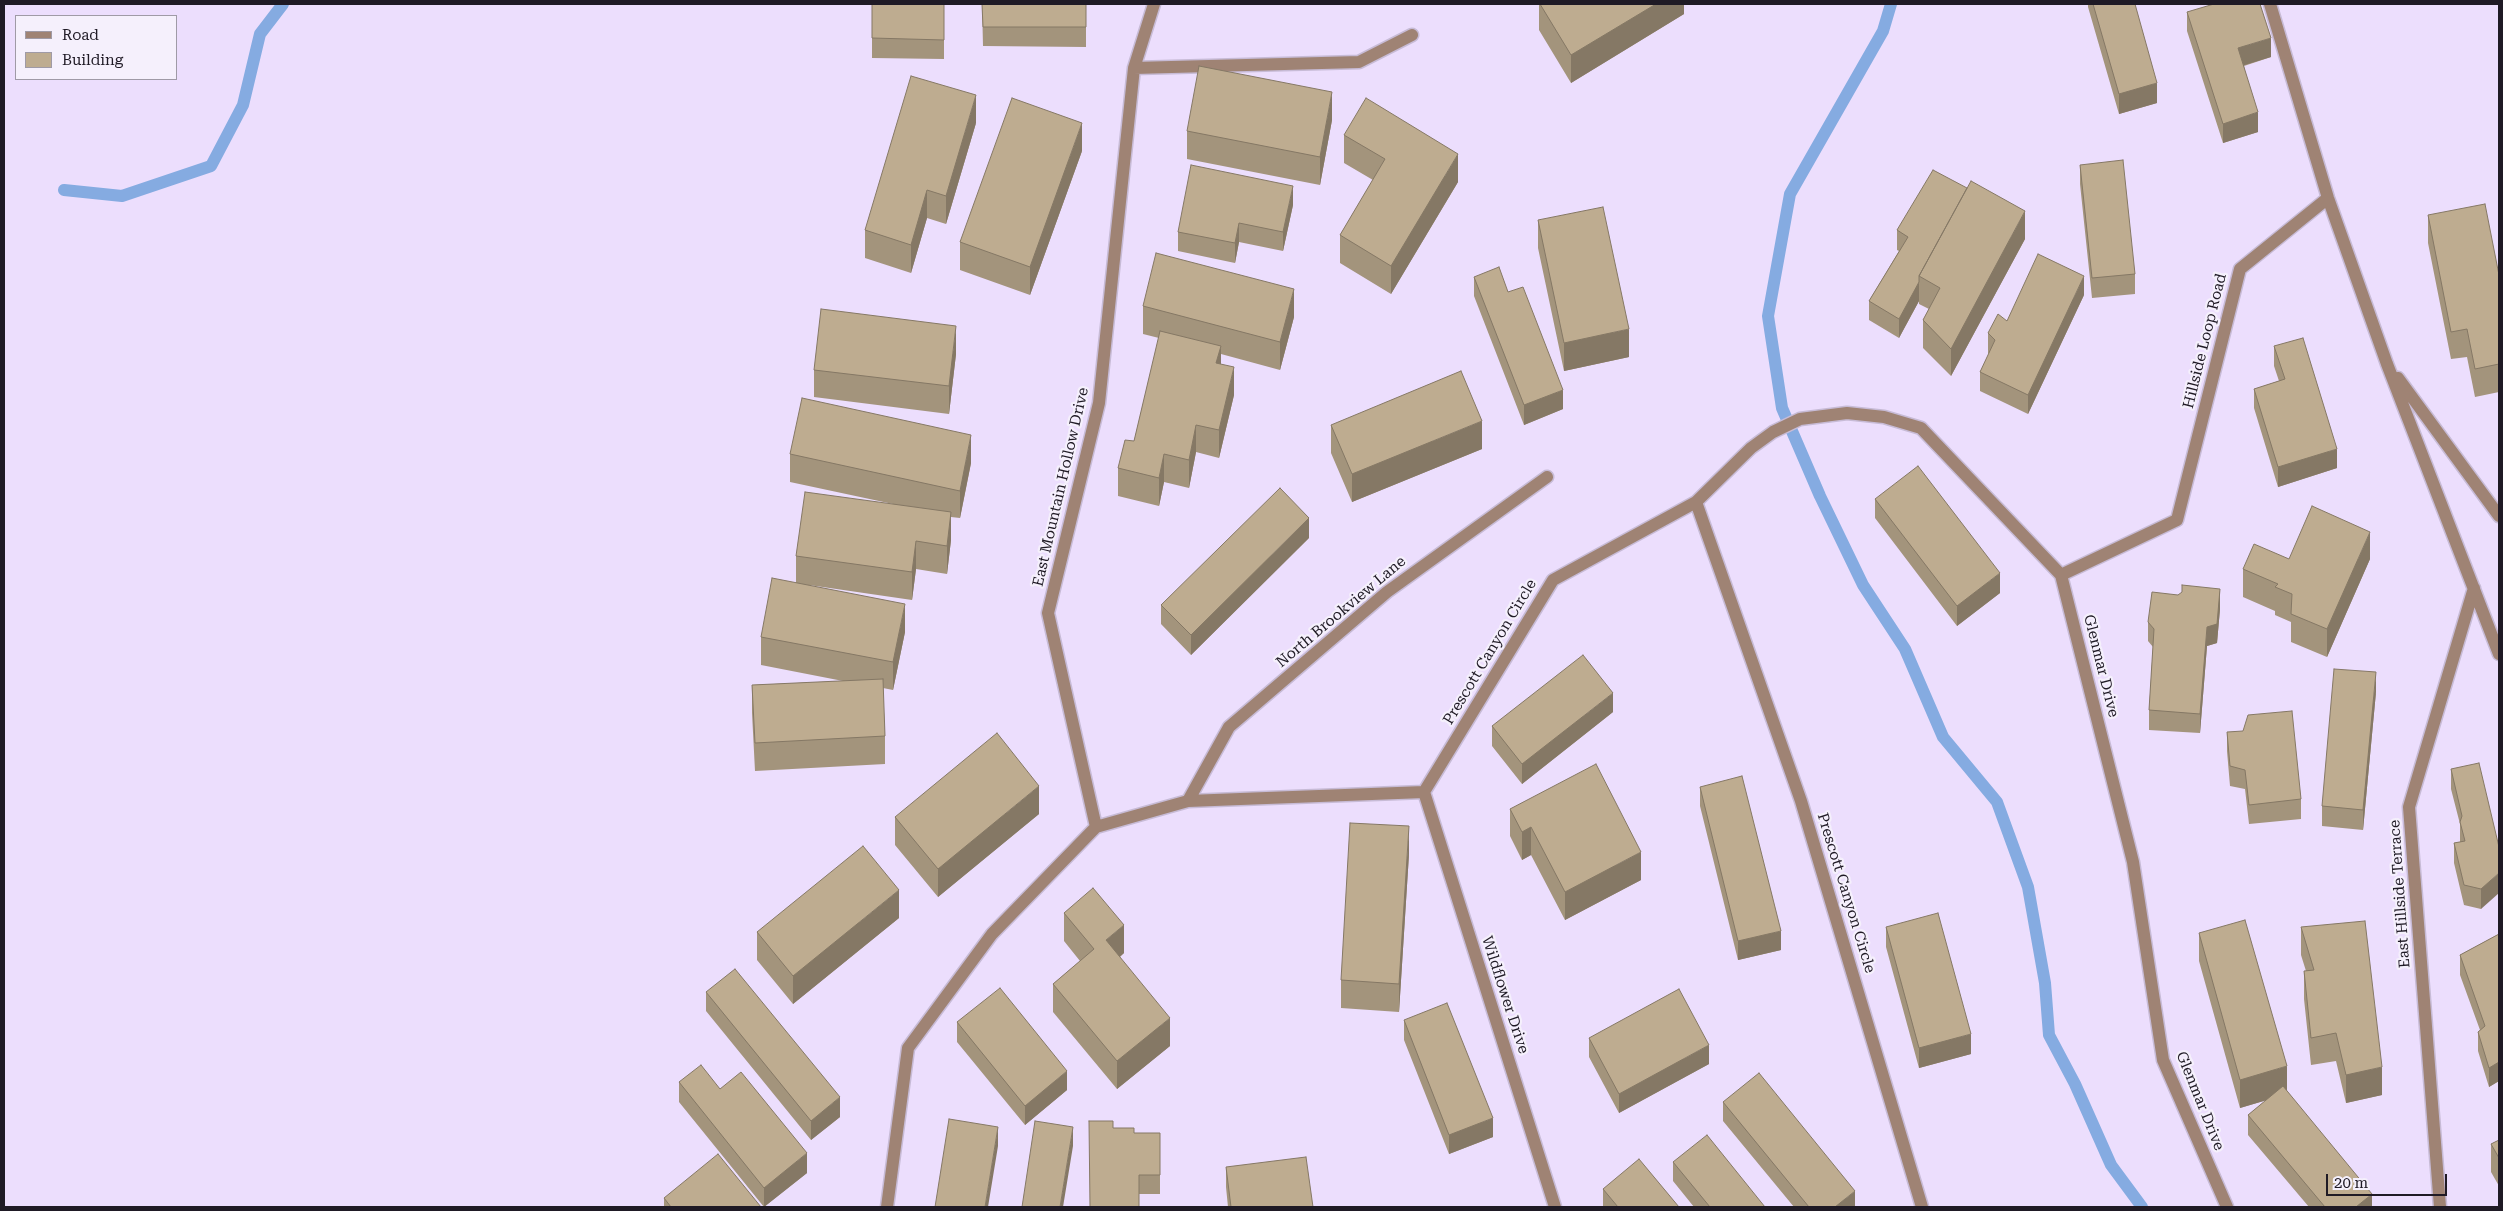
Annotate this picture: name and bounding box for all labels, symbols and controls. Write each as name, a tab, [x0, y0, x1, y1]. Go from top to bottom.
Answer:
legend	[15, 15, 178, 80]
text: Road	[62, 26, 99, 44]
text: Building	[62, 51, 123, 69]
street label: Hillside Loop Road	[2180, 272, 2230, 410]
street label: East Mountain Hollow Drive	[1029, 386, 1093, 588]
street label: North Brookview Lane	[1273, 553, 1409, 671]
street label: Prescott Canyon Circle	[1439, 576, 1541, 728]
street label: Glenmar Drive	[2080, 613, 2122, 719]
street label: Prescott Canyon Circle	[1813, 811, 1879, 975]
street label: East Hillside Terrace	[2386, 819, 2414, 969]
street label: Wildflower Drive	[1477, 934, 1533, 1056]
street label: Glenmar Drive	[2172, 1049, 2228, 1153]
scale bar	[2328, 1164, 2449, 1196]
text: 20 m	[2334, 1174, 2368, 1192]

